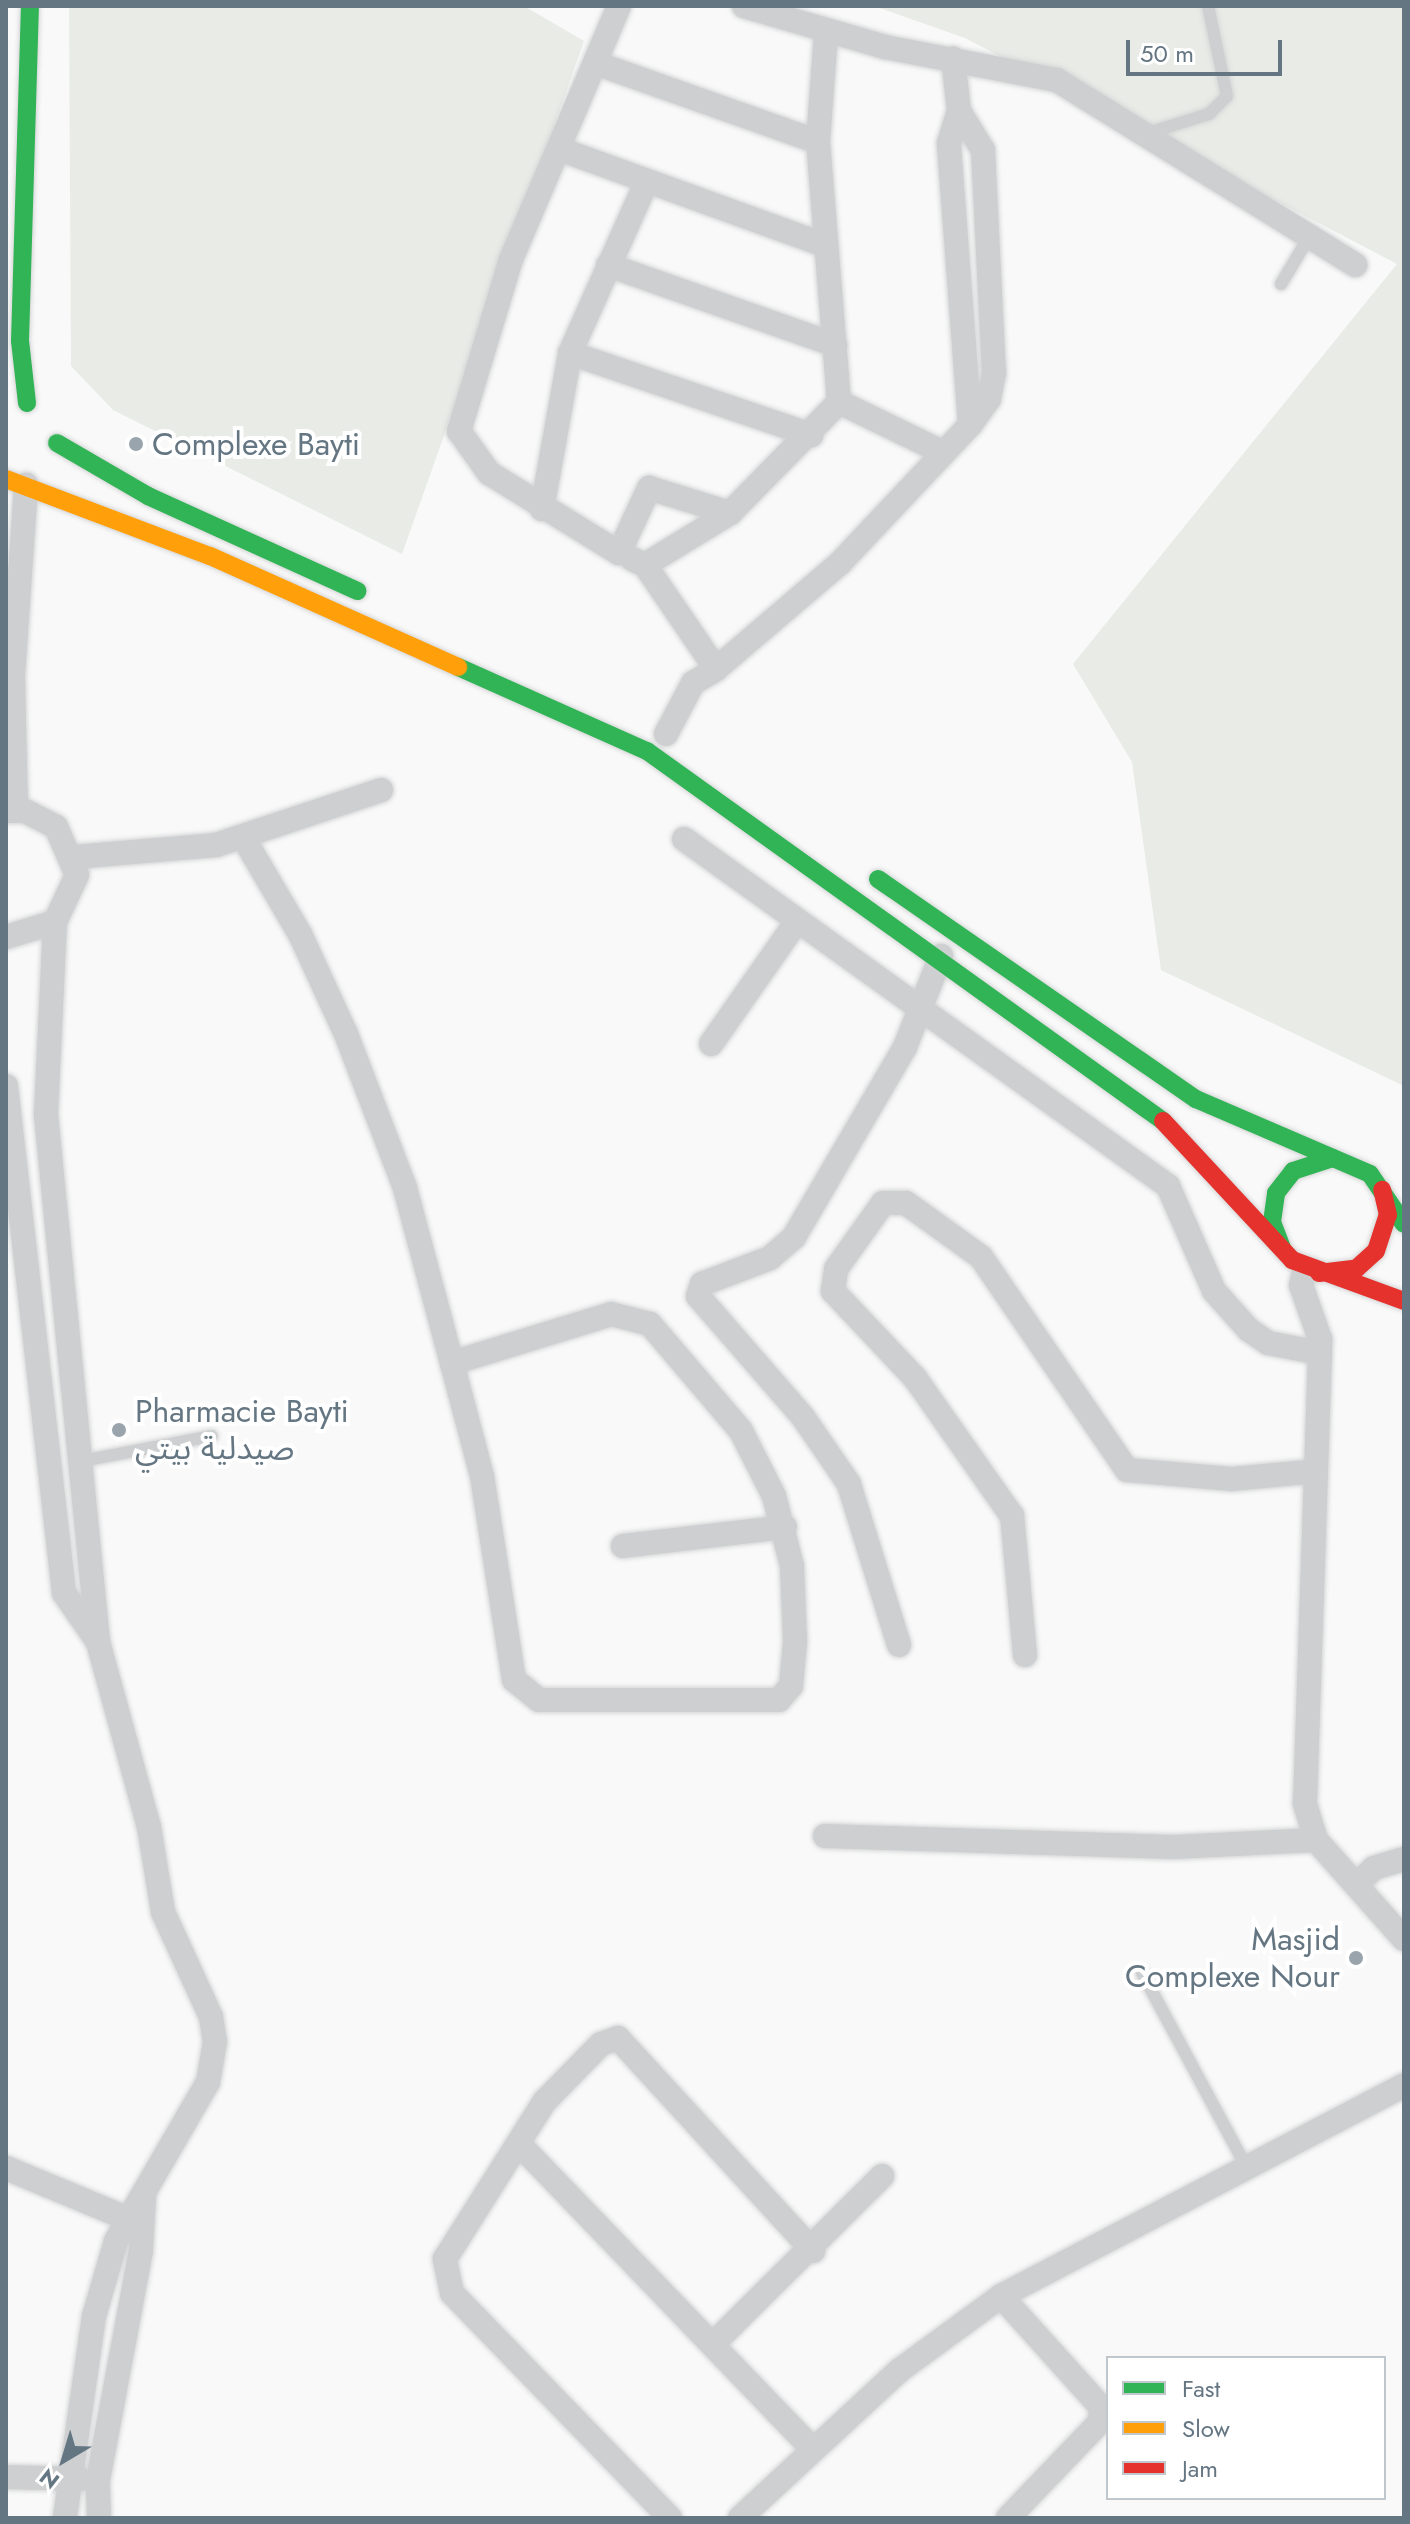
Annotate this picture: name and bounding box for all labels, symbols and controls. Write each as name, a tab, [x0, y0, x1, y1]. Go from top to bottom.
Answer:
scale bar	[1130, 24, 1286, 74]
text: 50 m	[1140, 36, 1194, 71]
place label: Complexe Bayti	[152, 425, 360, 463]
marker: Complexe Bayti	[127, 435, 145, 453]
place label: Pharmacie Bayti صيدلية بيتي	[135, 1393, 349, 1468]
marker: Pharmacie Bayti صيدلية بيتي	[110, 1421, 128, 1439]
place label: Masjid Complexe Nour	[1125, 1921, 1340, 1996]
marker: Masjid Complexe Nour	[1347, 1949, 1365, 1967]
legend	[1106, 2356, 1386, 2500]
text: Fast	[1182, 2371, 1220, 2406]
text: Slow	[1182, 2411, 1230, 2446]
north arrow	[24, 2420, 104, 2500]
text: Jam	[1182, 2451, 1218, 2486]
text: N	[32, 2461, 66, 2497]

